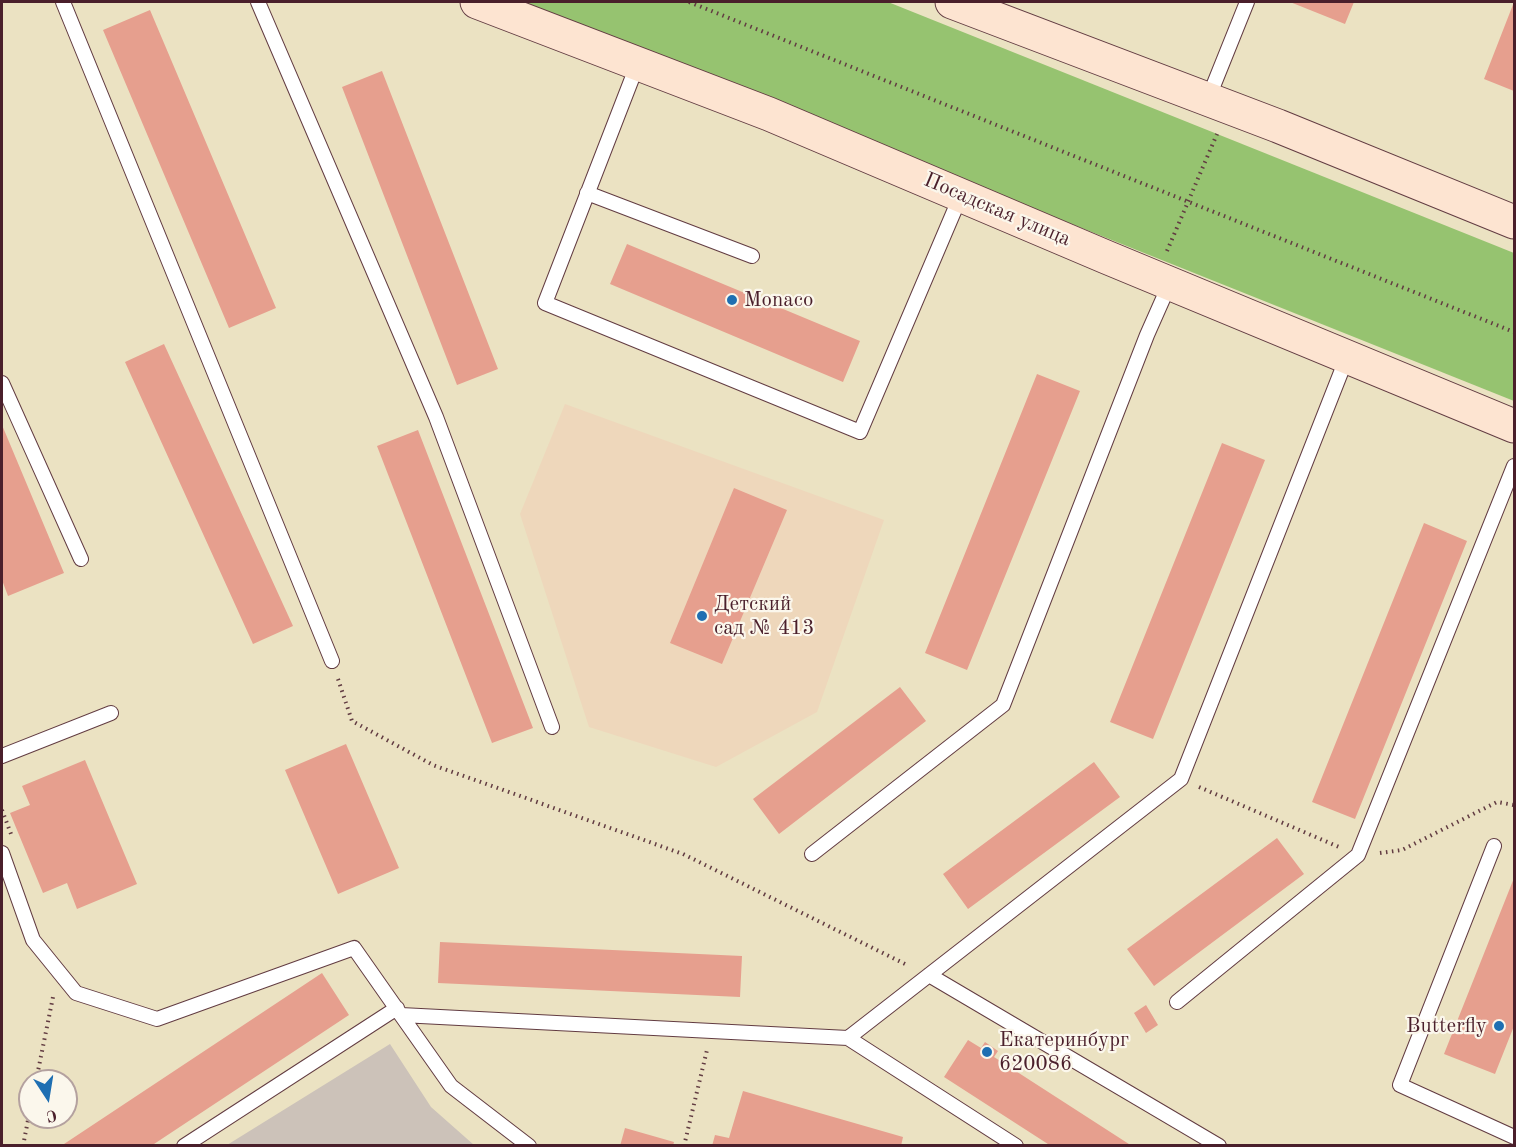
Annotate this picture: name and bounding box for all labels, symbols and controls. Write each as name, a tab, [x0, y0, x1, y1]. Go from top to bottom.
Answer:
street label: Посадская улица	[920, 168, 1074, 252]
place label: Monaco	[744, 287, 813, 313]
marker: Monaco	[725, 293, 739, 307]
place label: Детский сад № 413	[714, 591, 815, 641]
marker: Детский сад № 413	[695, 609, 709, 623]
place label: Butterfly	[1406, 1013, 1487, 1039]
marker: Butterfly	[1492, 1019, 1506, 1033]
place label: Екатеринбург 620086	[999, 1027, 1129, 1077]
marker: Екатеринбург 620086	[980, 1045, 994, 1059]
north arrow	[18, 1069, 78, 1129]
text: С	[44, 1106, 58, 1124]

